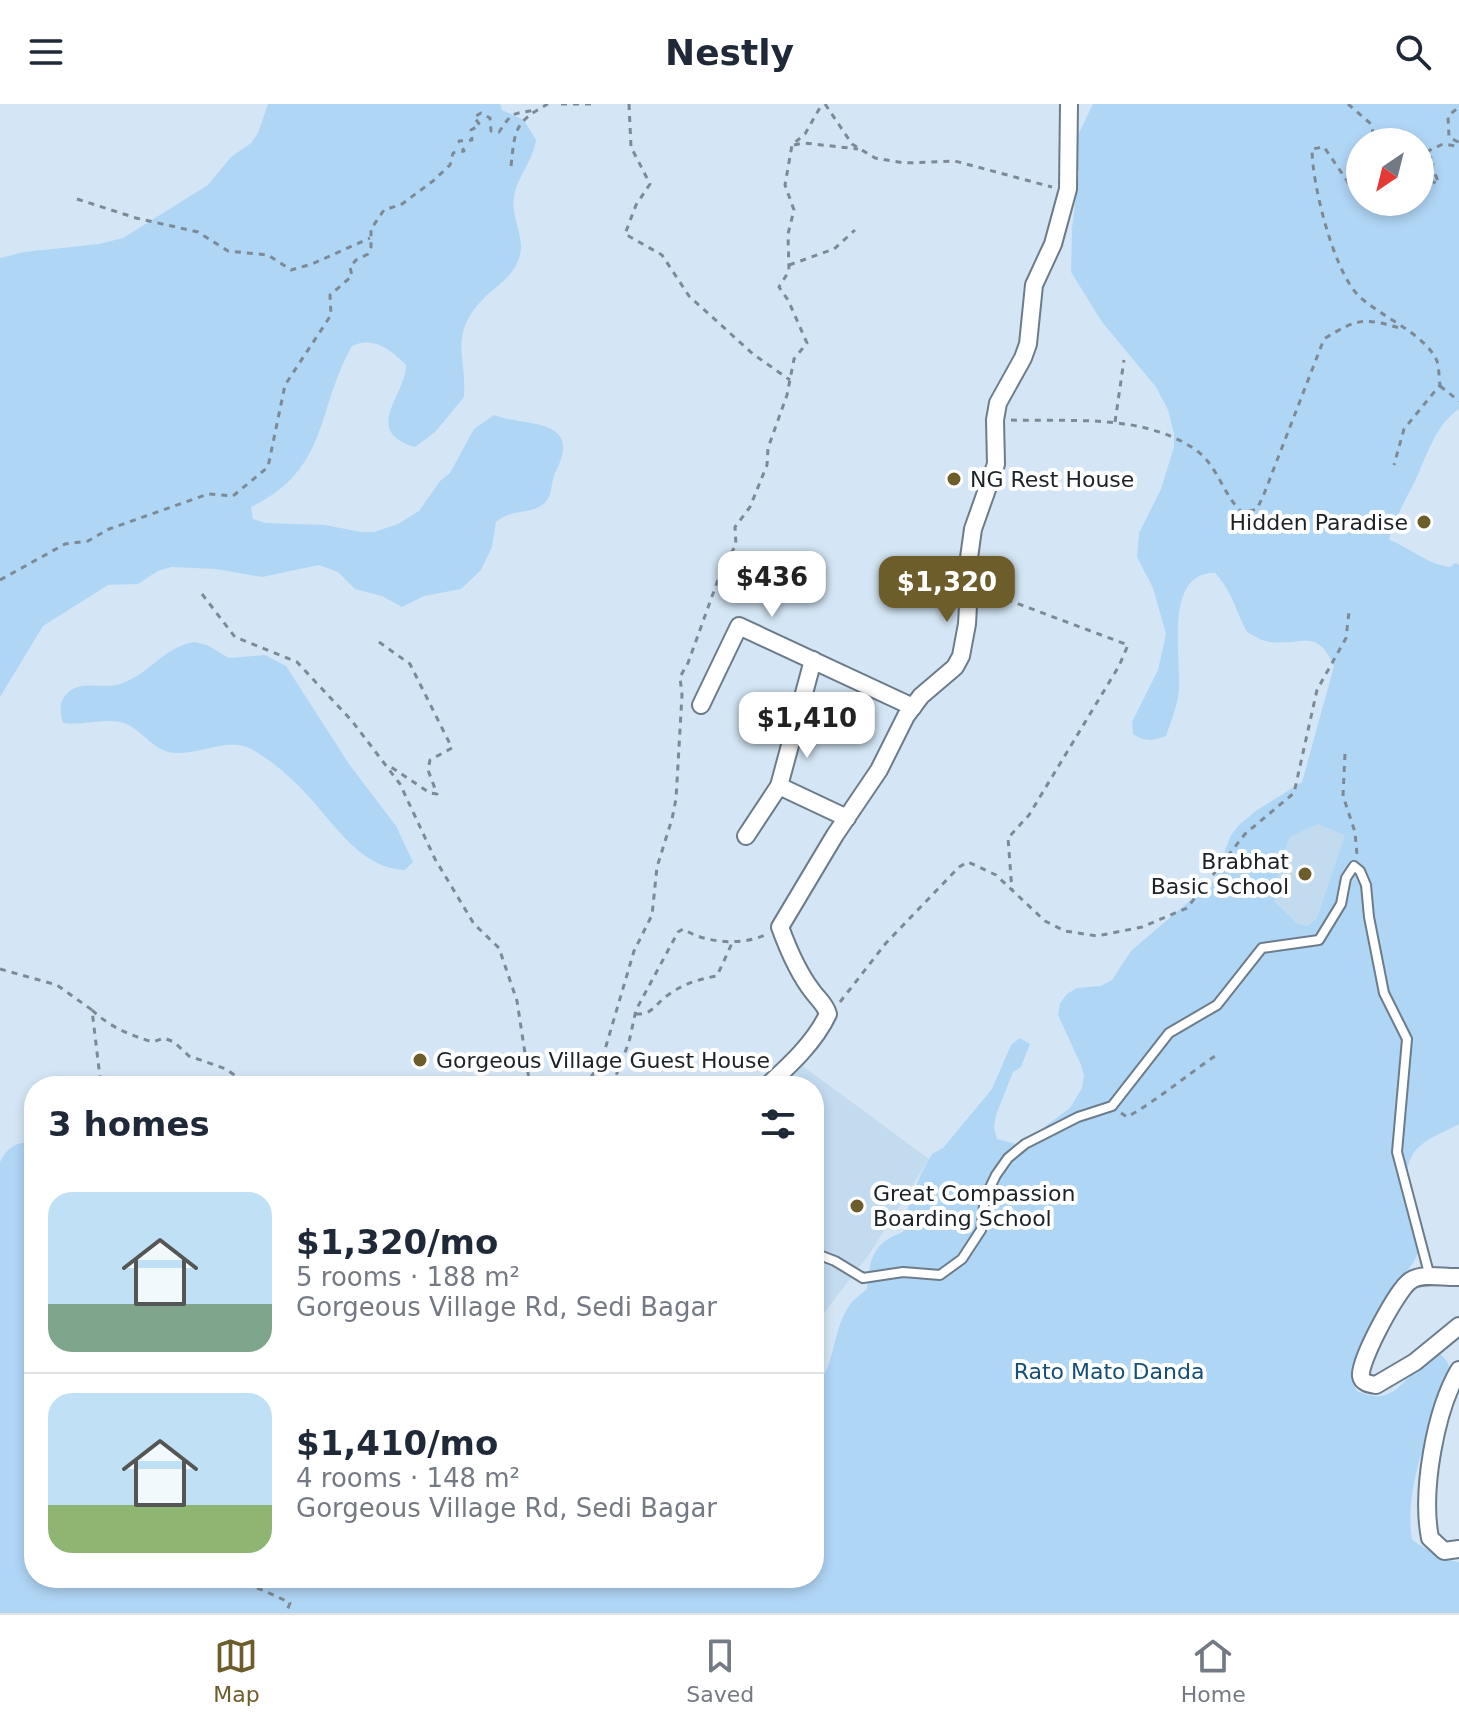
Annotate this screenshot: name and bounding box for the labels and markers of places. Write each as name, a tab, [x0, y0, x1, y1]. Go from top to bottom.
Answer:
place label: NG Rest House	[970, 467, 1134, 492]
marker: NG Rest House	[945, 470, 963, 488]
place label: Hidden Paradise	[1230, 510, 1408, 535]
marker: Hidden Paradise	[1415, 513, 1433, 531]
pin: $436	[725, 551, 819, 619]
pin: $1,320	[882, 556, 1012, 624]
pin: $1,410	[742, 692, 872, 760]
place label: Brabhat Basic School	[1151, 849, 1289, 899]
marker: Brabhat Basic School	[1296, 865, 1314, 883]
place label: Gorgeous Village Guest House	[436, 1048, 770, 1073]
marker: Gorgeous Village Guest House	[411, 1051, 429, 1069]
place label: Great Compassion Boarding School	[873, 1181, 1075, 1231]
marker: Great Compassion Boarding School	[848, 1197, 866, 1215]

